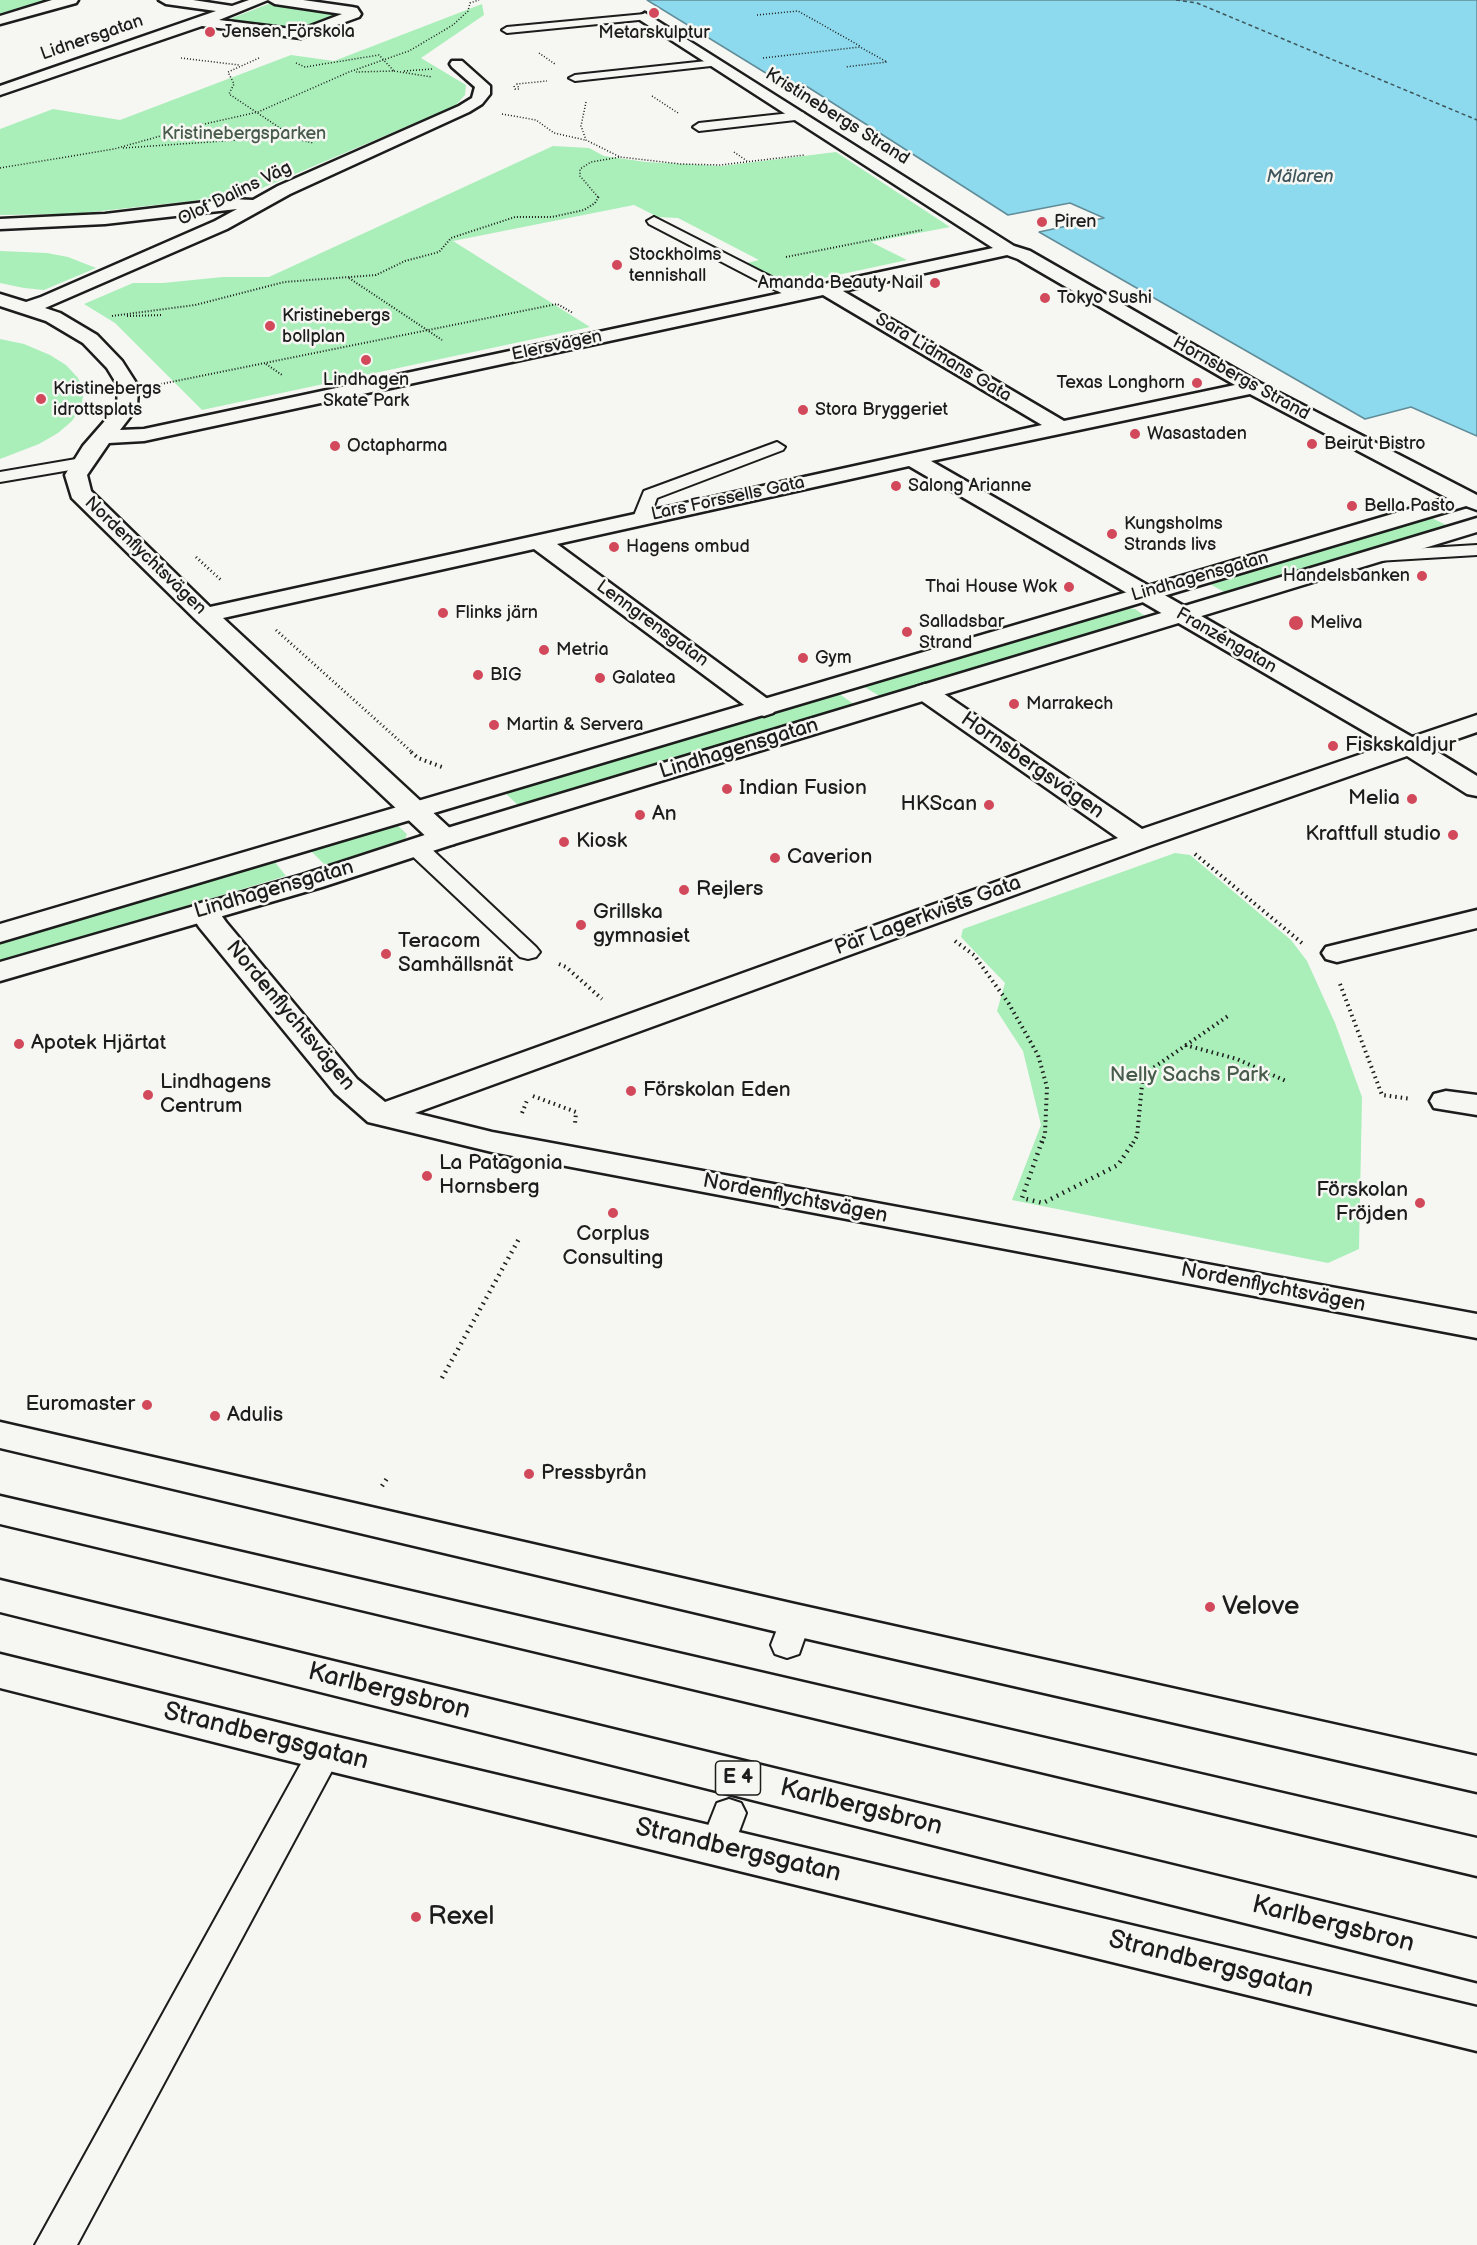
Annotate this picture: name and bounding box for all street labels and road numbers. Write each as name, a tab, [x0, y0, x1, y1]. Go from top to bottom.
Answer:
street label: Lidnersgatan	[38, 10, 146, 66]
street label: Kristinebergs Strand	[761, 64, 913, 170]
street label: Olof Dalins Väg	[175, 157, 295, 231]
street label: Sara Lidmans Gata	[871, 309, 1015, 407]
street label: Elersvägen	[510, 326, 604, 366]
street label: Hornsbergs Strand	[1169, 332, 1313, 426]
street label: Lars Forssells Gata	[649, 472, 807, 526]
street label: Nordenflychtsvägen	[80, 492, 210, 620]
street label: Lindhagensgatan	[1129, 547, 1271, 607]
street label: Lenngrensgatan	[592, 576, 712, 672]
street label: Franzéngatan	[1172, 604, 1280, 678]
street label: Hornsbergsvägen	[955, 707, 1109, 825]
street label: Lindhagensgatan	[657, 713, 821, 785]
street label: Lindhagensgatan	[191, 855, 357, 925]
street label: Pär Lagerkvists Gata	[831, 871, 1025, 961]
street label: Nordenflychtsvägen	[220, 936, 360, 1096]
street label: Nordenflychtsvägen	[701, 1169, 889, 1229]
street label: Nordenflychtsvägen	[1179, 1258, 1367, 1318]
street label: Karlbergsbron	[305, 1657, 473, 1727]
street label: Strandbergsgatan	[160, 1696, 372, 1778]
road number: E 4	[716, 1761, 760, 1795]
street label: Karlbergsbron	[777, 1773, 945, 1843]
street label: Strandbergsgatan	[632, 1812, 844, 1890]
street label: Karlbergsbron	[1249, 1890, 1417, 1960]
street label: Strandbergsgatan	[1105, 1924, 1317, 2006]

